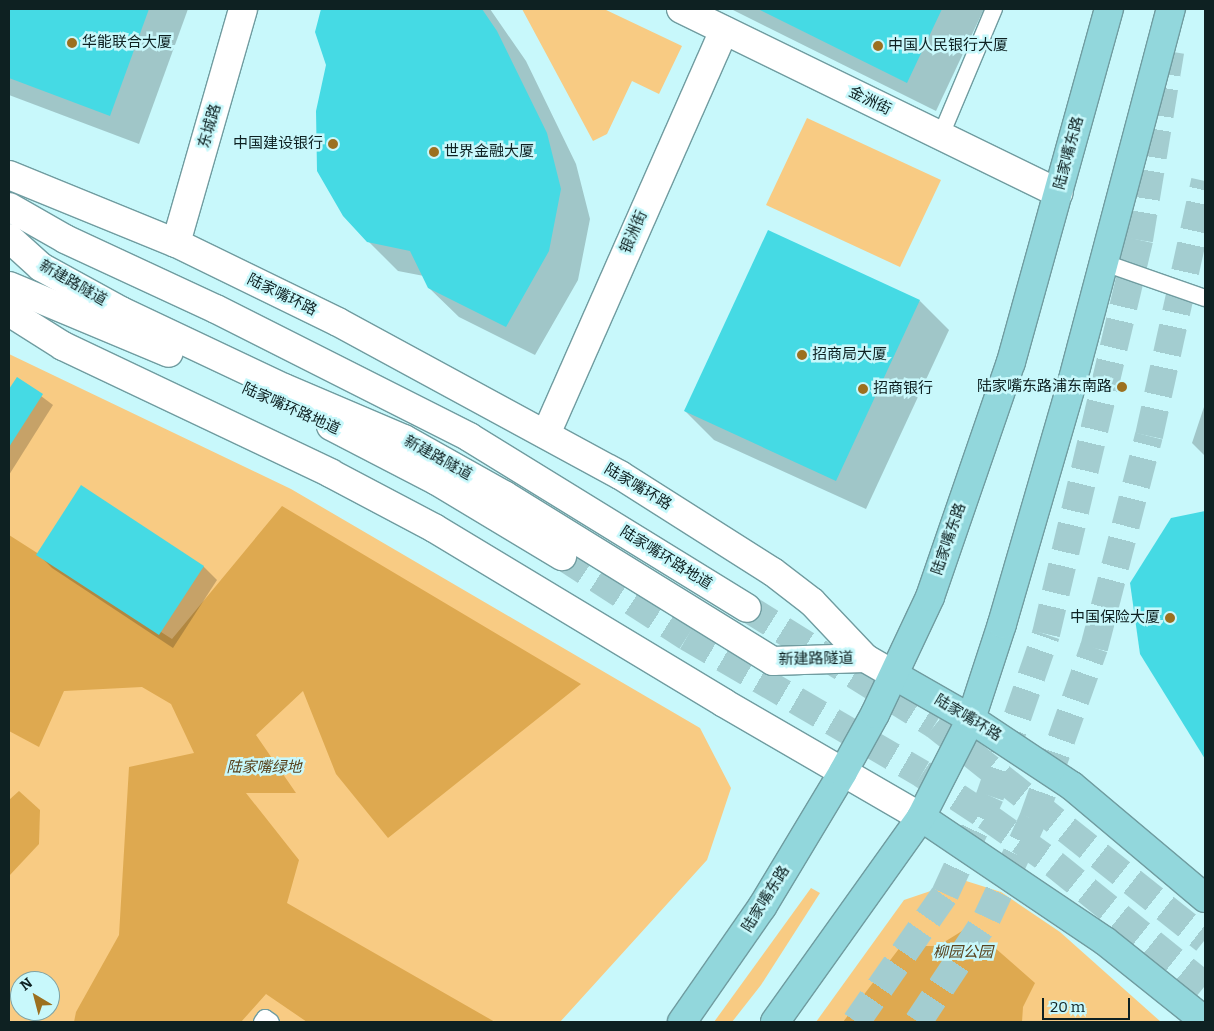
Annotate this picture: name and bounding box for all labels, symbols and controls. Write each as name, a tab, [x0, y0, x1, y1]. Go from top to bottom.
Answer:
place label: 华能联合大厦	[82, 34, 172, 52]
marker: 华能联合大厦	[66, 37, 78, 49]
place label: 中国人民银行大厦	[888, 37, 1008, 55]
marker: 中国人民银行大厦	[872, 40, 884, 52]
street label: 金洲街	[846, 83, 894, 119]
street label: 东城路	[195, 102, 225, 150]
street label: 陆家嘴东路	[1051, 114, 1087, 192]
place label: 中国建设银行	[233, 135, 323, 153]
marker: 中国建设银行	[327, 138, 339, 150]
place label: 世界金融大厦	[444, 143, 534, 161]
marker: 世界金融大厦	[428, 146, 440, 158]
street label: 银洲街	[617, 208, 651, 256]
street label: 新建路隧道	[36, 256, 110, 310]
street label: 陆家嘴环路	[244, 270, 320, 320]
place label: 招商局大厦	[812, 346, 887, 364]
marker: 招商局大厦	[796, 349, 808, 361]
place label: 陆家嘴东路浦东南路	[977, 378, 1112, 396]
street label: 陆家嘴环路地道	[239, 379, 343, 439]
place label: 招商银行	[873, 380, 933, 398]
marker: 陆家嘴东路浦东南路	[1116, 381, 1128, 393]
marker: 招商银行	[857, 383, 869, 395]
street label: 新建路隧道	[401, 432, 475, 484]
street label: 陆家嘴环路	[601, 460, 675, 514]
street label: 陆家嘴东路	[928, 501, 970, 577]
street label: 陆家嘴环路地道	[617, 523, 715, 593]
place label: 中国保险大厦	[1070, 609, 1160, 627]
marker: 中国保险大厦	[1164, 612, 1176, 624]
street label: 新建路隧道	[778, 649, 854, 669]
street label: 陆家嘴环路	[931, 691, 1005, 745]
park label: 陆家嘴绿地	[227, 759, 301, 777]
street label: 陆家嘴东路	[738, 862, 794, 936]
park label: 柳园公园	[933, 944, 993, 962]
north arrow	[10, 971, 60, 1021]
text: N	[17, 974, 36, 994]
scale bar	[1044, 988, 1132, 1020]
text: 20 m	[1050, 998, 1085, 1016]

